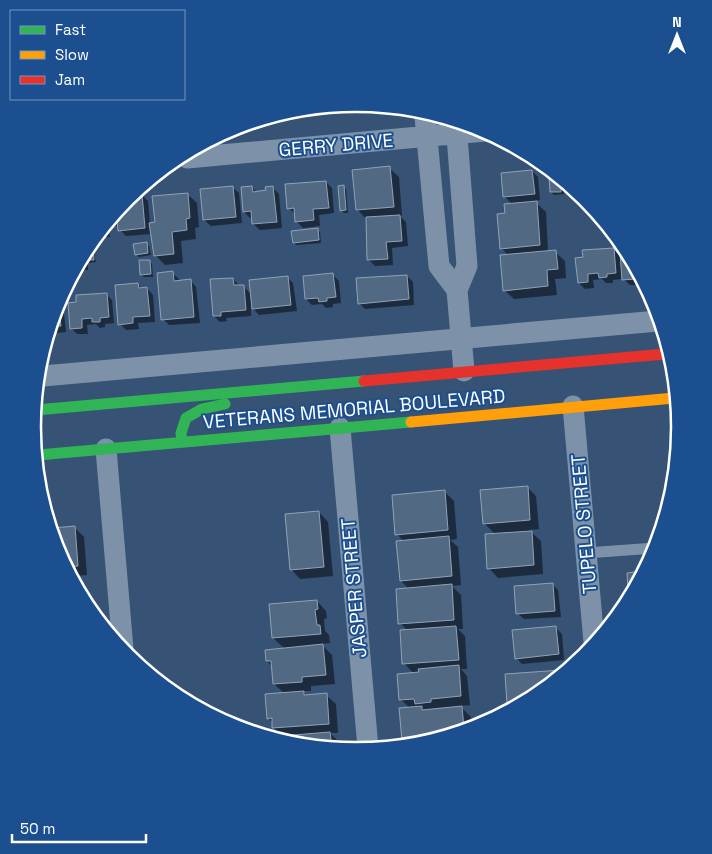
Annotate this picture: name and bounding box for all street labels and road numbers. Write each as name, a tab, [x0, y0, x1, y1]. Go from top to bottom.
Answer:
street label: GERRY DRIVE	[278, 128, 394, 162]
street label: VETERANS MEMORIAL BOULEVARD	[202, 383, 506, 435]
street label: TUPELO STREET	[565, 453, 603, 595]
street label: JASPER STREET	[335, 517, 373, 659]

